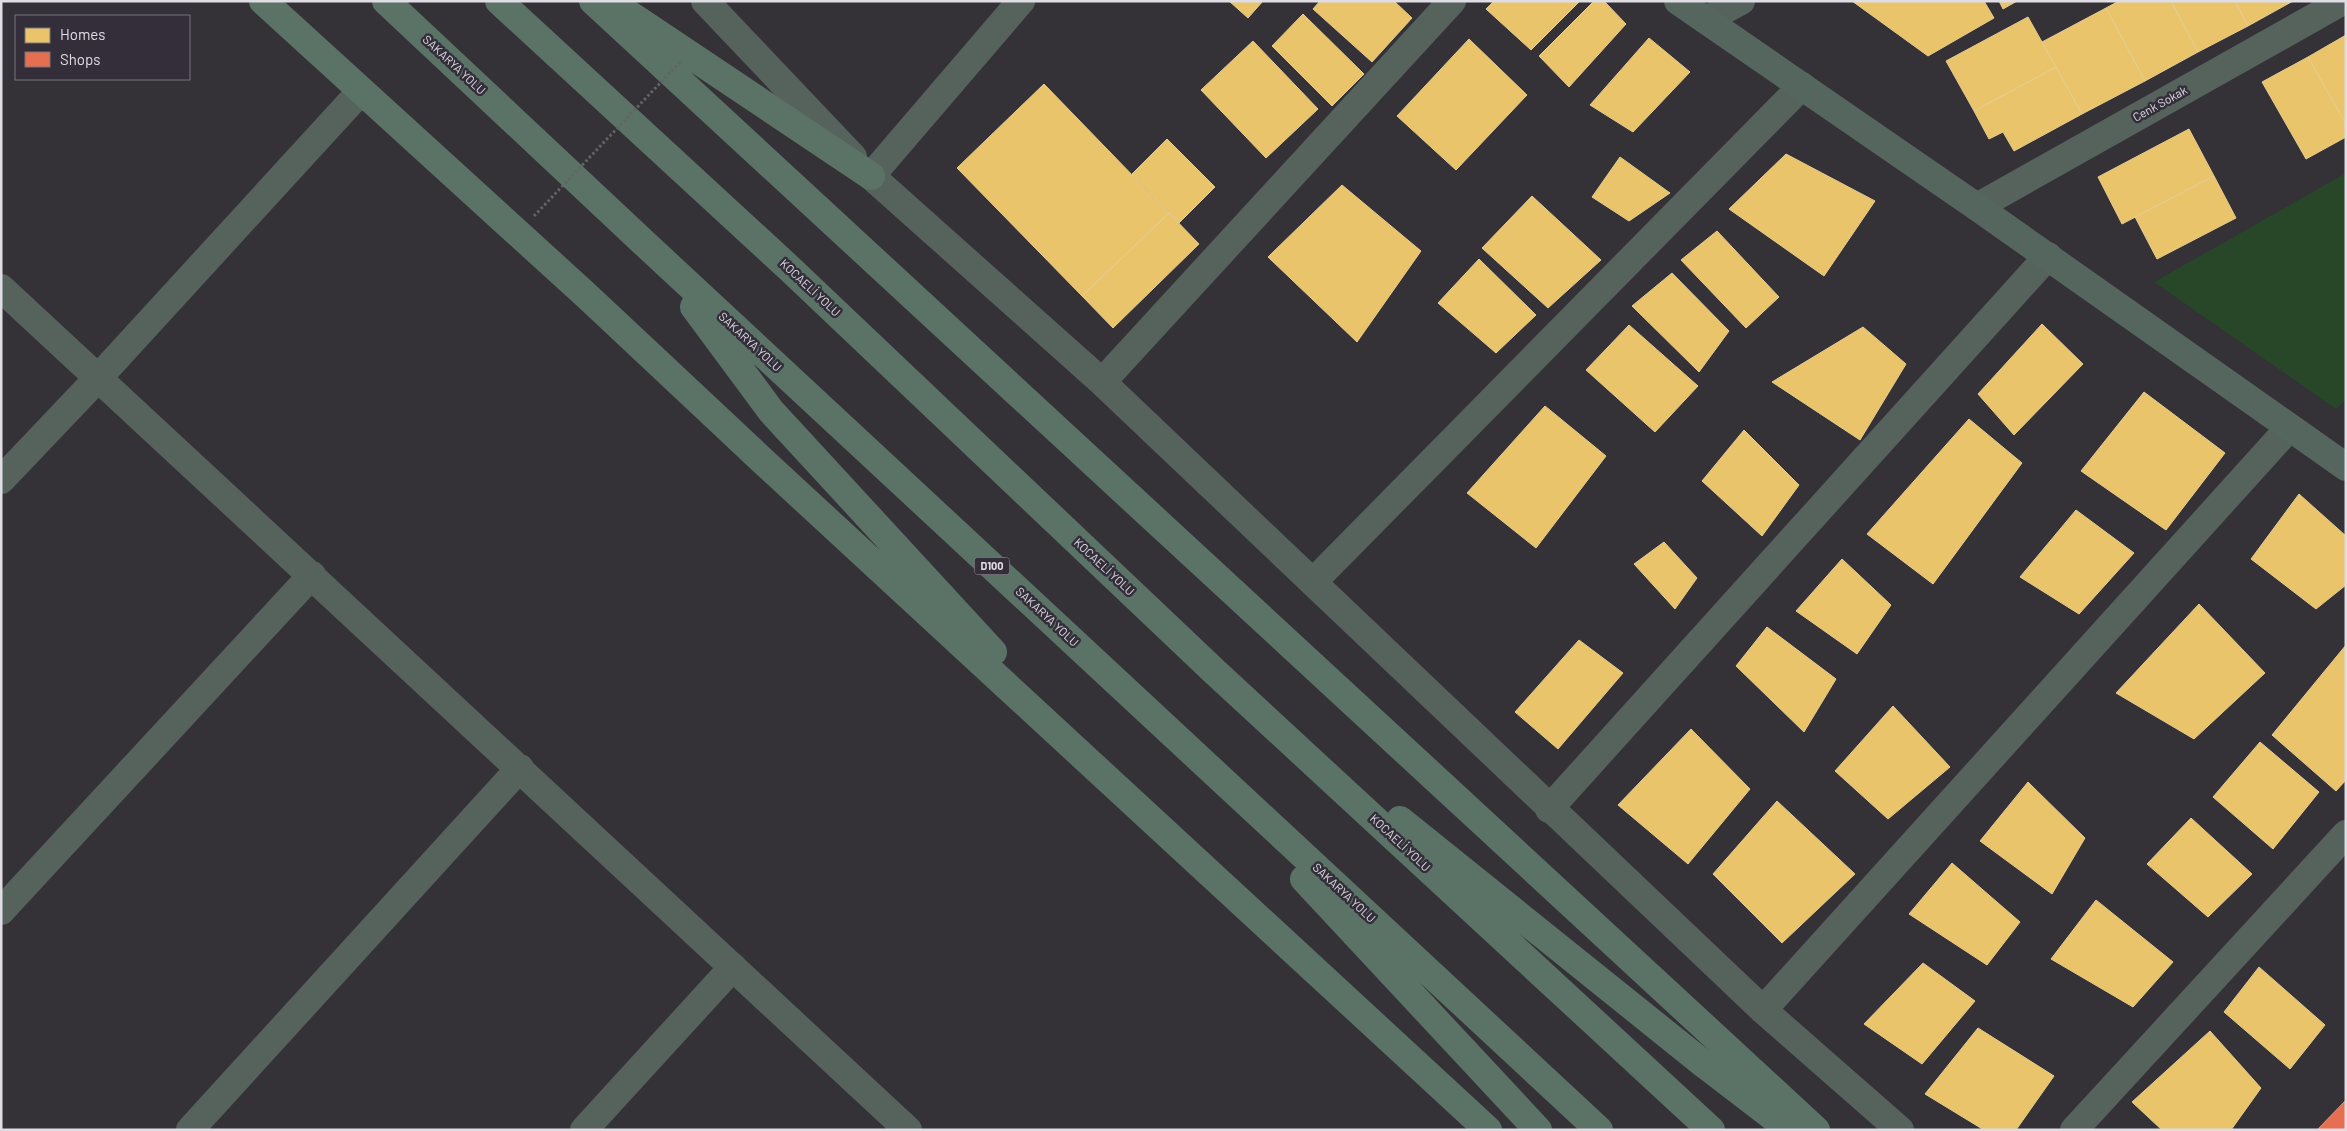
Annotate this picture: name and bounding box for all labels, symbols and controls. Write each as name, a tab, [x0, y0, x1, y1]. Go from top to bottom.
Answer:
legend	[15, 15, 190, 80]
text: Homes	[60, 25, 105, 43]
street label: SAKARYA YOLU	[420, 32, 489, 97]
text: Shops	[60, 50, 100, 68]
street label: Cenk Sokak	[2130, 82, 2189, 124]
street label: KOCAELİ YOLU	[778, 256, 844, 319]
street label: SAKARYA YOLU	[716, 309, 785, 374]
street label: KOCAELİ YOLU	[1072, 535, 1138, 598]
road number: D100	[974, 558, 1010, 574]
street label: SAKARYA YOLU	[1013, 584, 1082, 649]
street label: KOCAELİ YOLU	[1368, 811, 1434, 874]
street label: SAKARYA YOLU	[1310, 860, 1379, 925]

